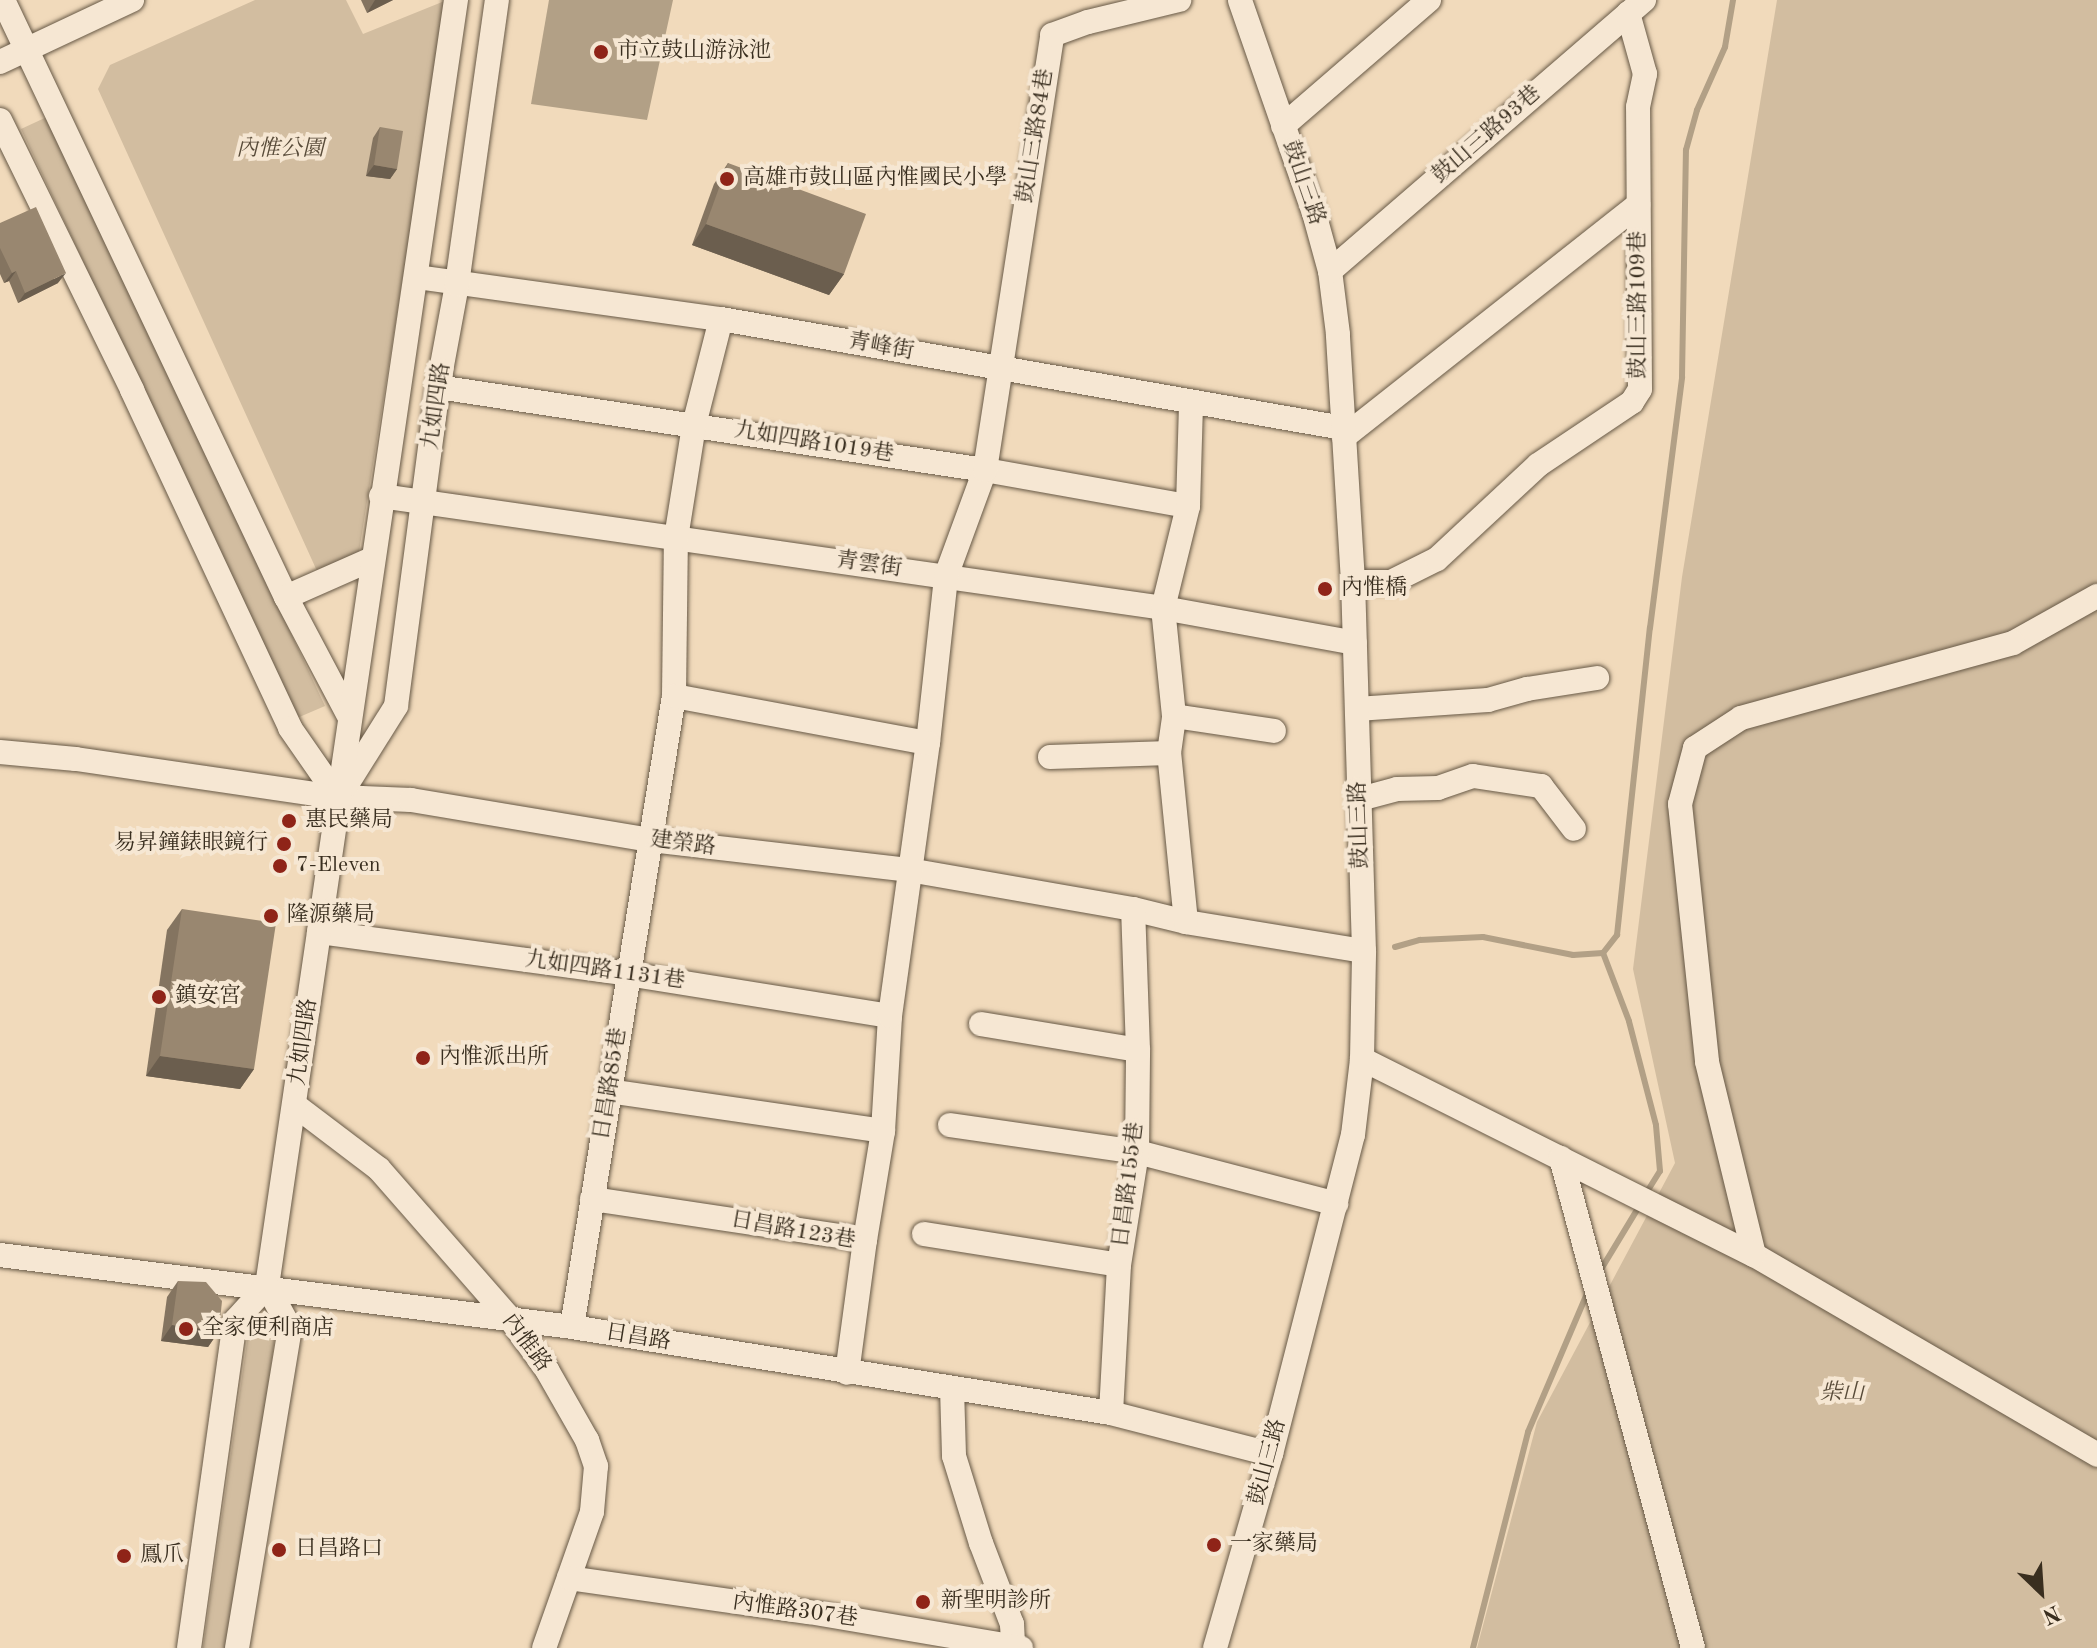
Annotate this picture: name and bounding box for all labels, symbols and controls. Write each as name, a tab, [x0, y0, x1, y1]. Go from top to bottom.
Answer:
place label: 市立鼓山游泳池	[617, 39, 771, 65]
marker: 市立鼓山游泳池	[592, 43, 610, 61]
street label: 鼓山三路84巷	[1012, 67, 1060, 205]
street label: 鼓山三路93巷	[1427, 81, 1547, 189]
park label: 內惟公園	[236, 137, 324, 163]
street label: 鼓山三路	[1276, 137, 1330, 229]
place label: 高雄市鼓山區內惟國民小學	[743, 166, 1007, 192]
marker: 高雄市鼓山區內惟國民小學	[718, 170, 736, 188]
street label: 鼓山三路109巷	[1626, 231, 1652, 379]
street label: 青峰街	[846, 328, 916, 366]
street label: 九如四路	[418, 361, 456, 451]
street label: 九如四路1019巷	[732, 417, 896, 469]
street label: 青雲街	[834, 547, 904, 583]
place label: 內惟橋	[1341, 576, 1407, 602]
marker: 內惟橋	[1316, 580, 1334, 598]
street label: 鼓山三路	[1345, 781, 1375, 869]
place label: 惠民藥局	[305, 808, 393, 834]
marker: 惠民藥局	[280, 812, 298, 830]
street label: 建榮路	[649, 827, 717, 861]
place label: 易昇鐘錶眼鏡行	[114, 831, 268, 857]
marker: 易昇鐘錶眼鏡行	[275, 835, 293, 853]
place label: 7-Eleven	[296, 853, 381, 879]
marker: 7-Eleven	[271, 857, 289, 875]
place label: 隆源藥局	[287, 903, 375, 929]
marker: 隆源藥局	[262, 907, 280, 925]
street label: 九如四路1131巷	[523, 947, 687, 995]
place label: 鎮安宮	[175, 984, 241, 1010]
marker: 鎮安宮	[150, 988, 168, 1006]
street label: 九如四路	[285, 997, 323, 1087]
street label: 日昌路85巷	[589, 1026, 633, 1142]
place label: 內惟派出所	[439, 1045, 549, 1071]
marker: 內惟派出所	[414, 1049, 432, 1067]
street label: 日昌路155巷	[1108, 1121, 1150, 1249]
street label: 日昌路123巷	[729, 1207, 857, 1255]
street label: 內惟路	[496, 1309, 556, 1377]
place label: 全家便利商店	[202, 1316, 334, 1342]
marker: 全家便利商店	[177, 1320, 195, 1338]
street label: 日昌路	[603, 1320, 673, 1356]
park label: 柴山	[1820, 1381, 1864, 1407]
street label: 鼓山三路	[1244, 1416, 1292, 1508]
place label: 一家藥局	[1230, 1532, 1318, 1558]
marker: 一家藥局	[1205, 1536, 1223, 1554]
place label: 日昌路口	[295, 1537, 383, 1563]
marker: 日昌路口	[270, 1541, 288, 1559]
place label: 鳳爪	[140, 1543, 184, 1569]
marker: 鳳爪	[115, 1547, 133, 1565]
north arrow	[2001, 1552, 2081, 1632]
street label: 內惟路307巷	[731, 1589, 859, 1633]
place label: 新聖明診所	[941, 1589, 1051, 1615]
marker: 新聖明診所	[912, 1591, 934, 1613]
text: N	[2039, 1600, 2063, 1627]

